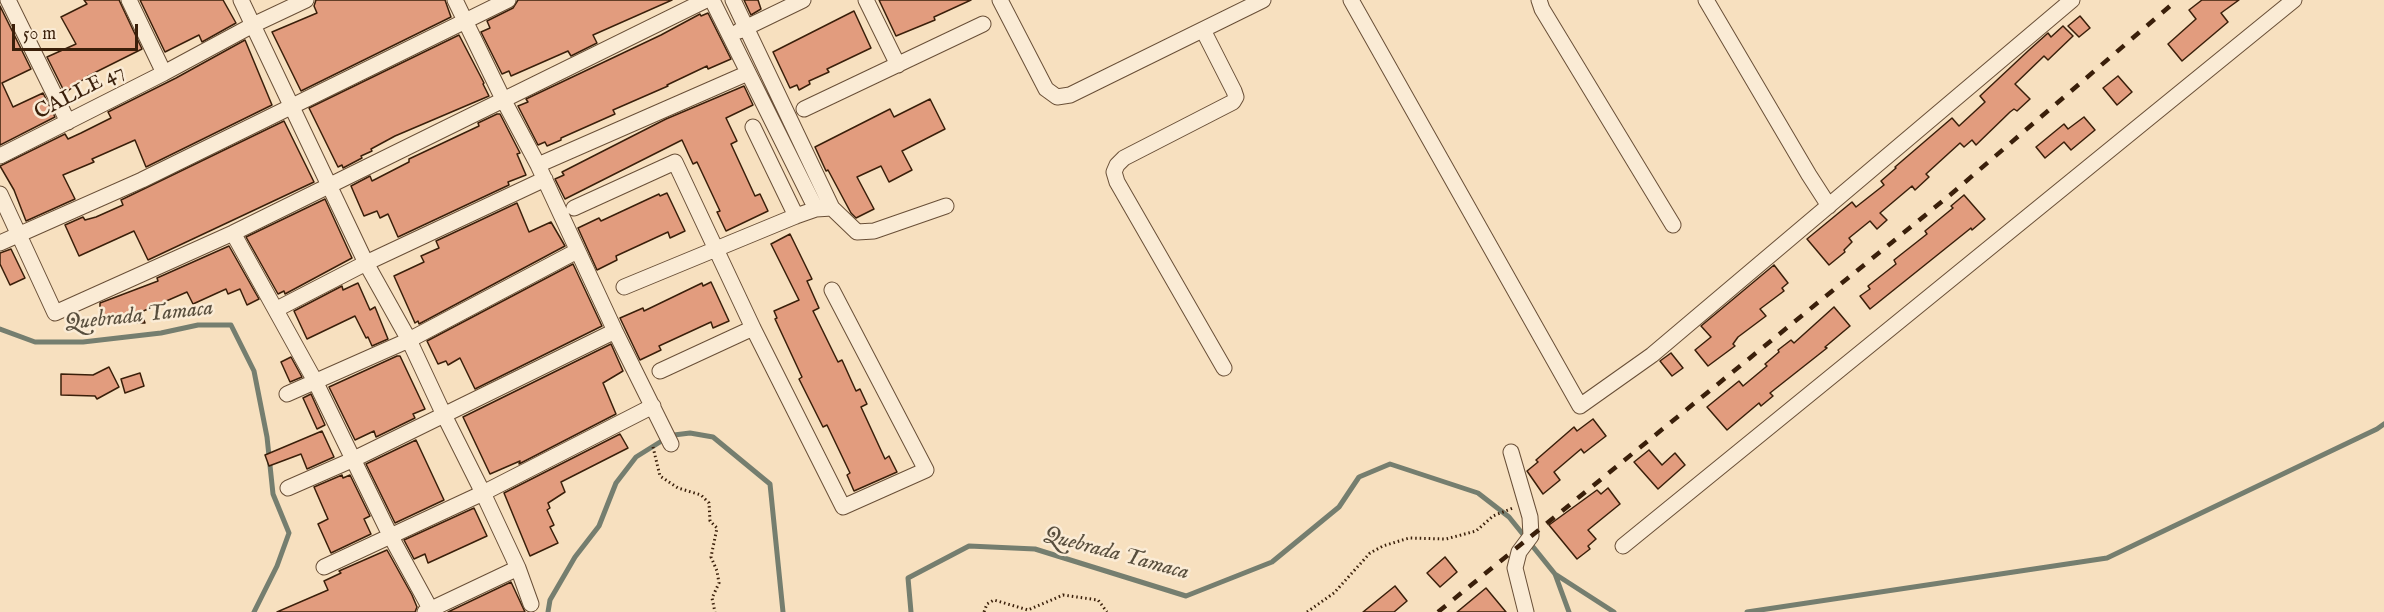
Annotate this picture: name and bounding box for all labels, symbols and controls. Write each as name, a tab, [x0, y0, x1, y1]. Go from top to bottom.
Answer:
scale bar	[15, 12, 141, 50]
text: 50 m	[23, 23, 56, 46]
street label: CALLE 47	[31, 60, 129, 126]
water label: Quebrada Tamaca	[63, 296, 215, 338]
water label: Quebrada Tamaca	[1040, 523, 1192, 587]

